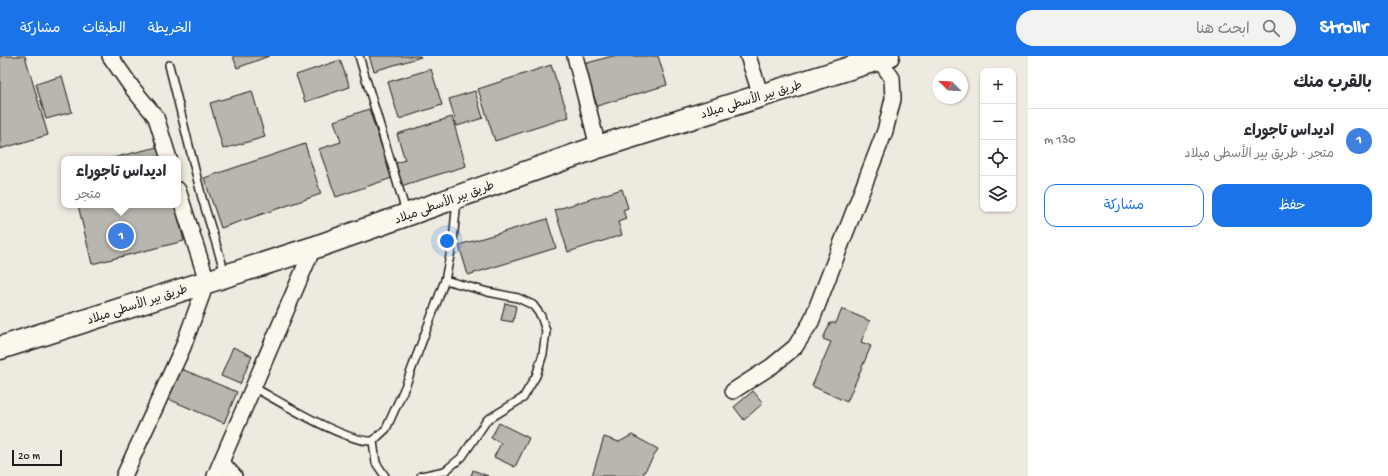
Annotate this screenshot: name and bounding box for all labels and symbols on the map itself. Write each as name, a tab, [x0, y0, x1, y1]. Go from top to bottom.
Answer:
north arrow	[932, 68, 968, 104]
street label: طريق بير الأسطى ميلاد	[698, 76, 804, 123]
street label: طريق بير الأسطى ميلاد	[392, 176, 497, 228]
pin: 1	[108, 221, 134, 251]
your location	[437, 231, 457, 251]
street label: طريق بير الأسطى ميلاد	[84, 280, 190, 329]
scale bar	[12, 448, 62, 467]

